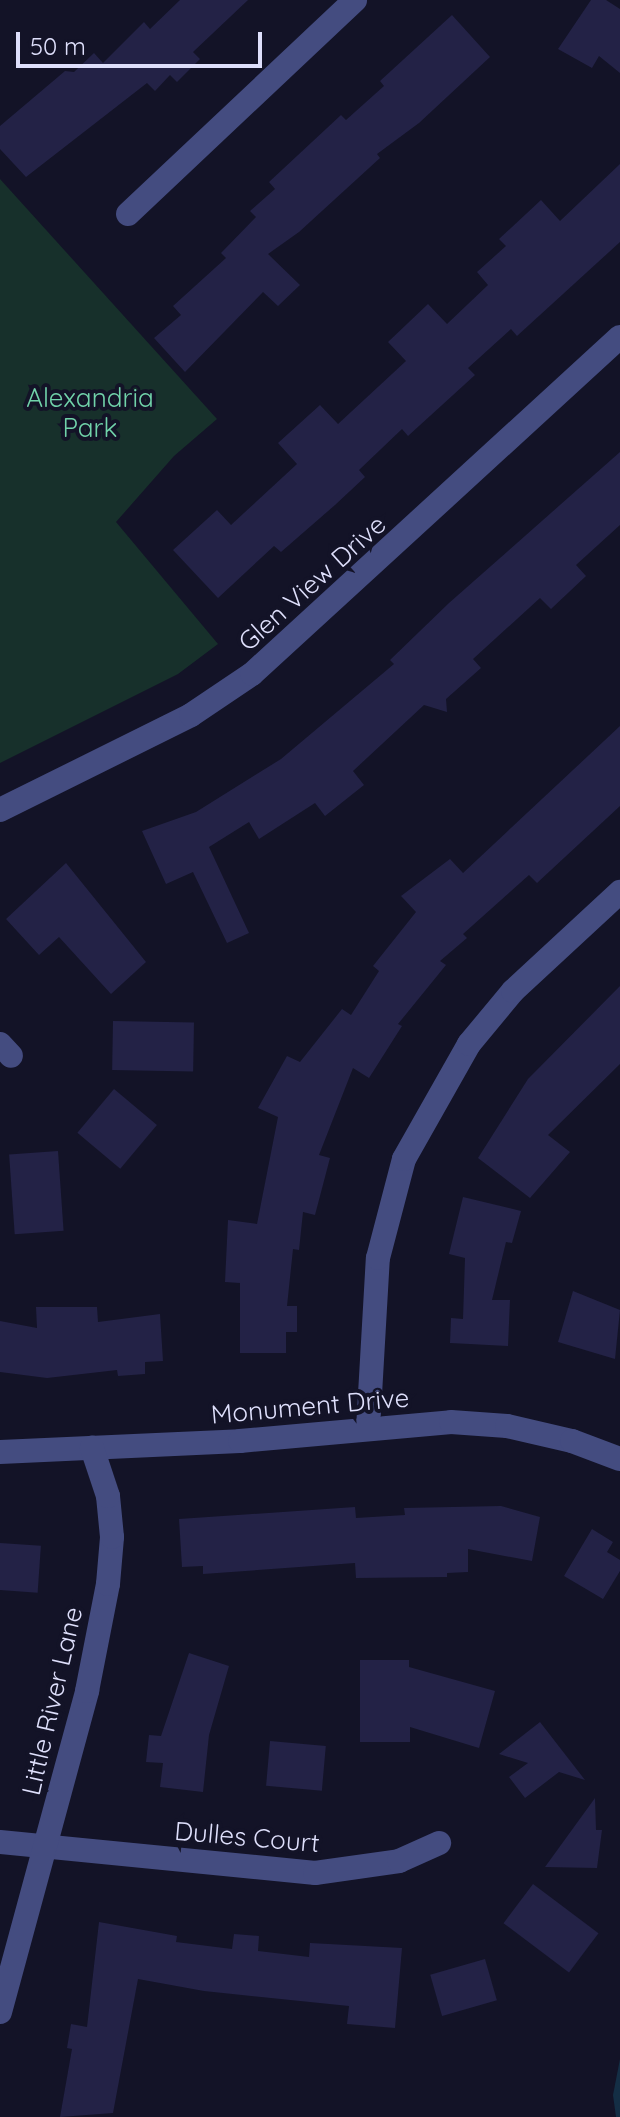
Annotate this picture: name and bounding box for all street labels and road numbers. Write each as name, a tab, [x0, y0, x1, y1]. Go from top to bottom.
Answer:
street label: Glen View Drive	[232, 509, 392, 657]
street label: Monument Drive	[210, 1382, 410, 1430]
street label: Little River Lane	[15, 1604, 89, 1798]
street label: Dulles Court	[173, 1815, 321, 1859]

